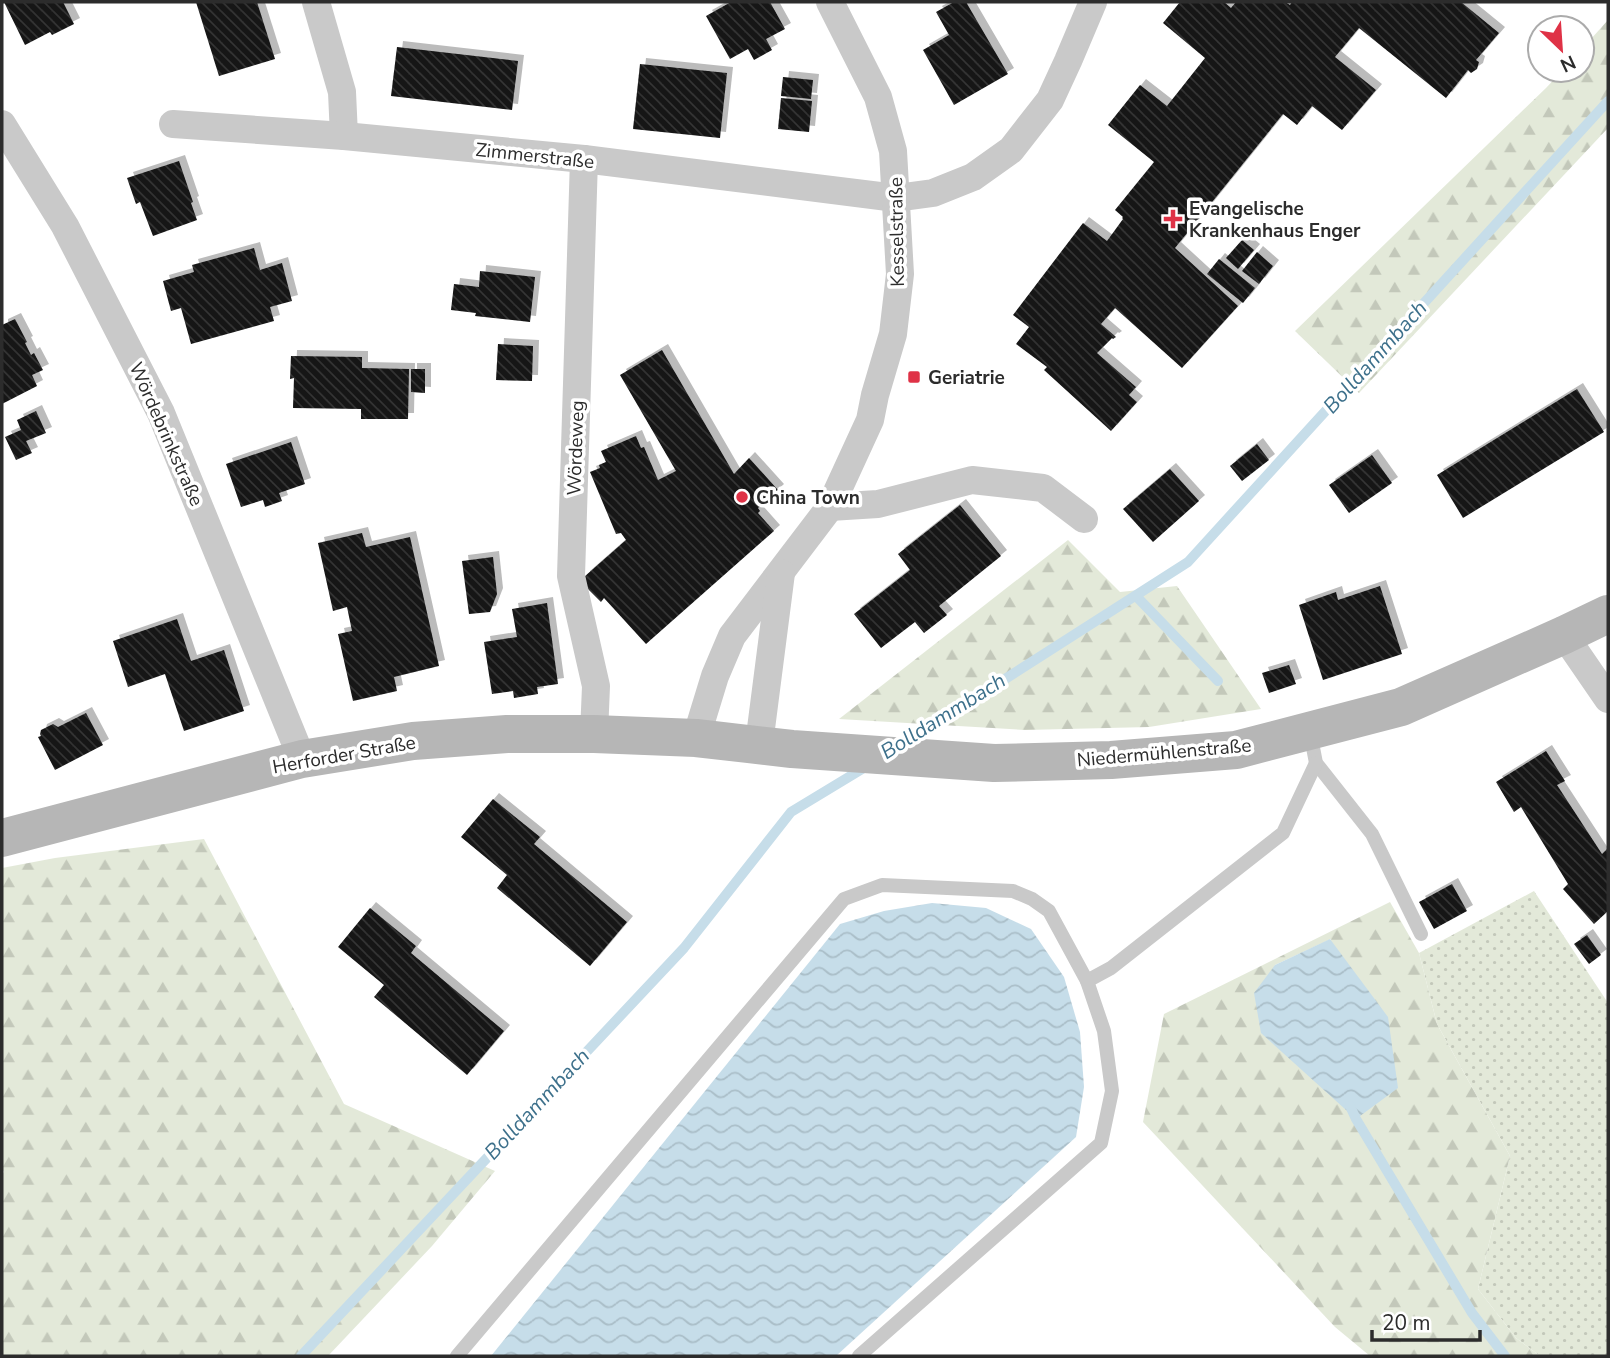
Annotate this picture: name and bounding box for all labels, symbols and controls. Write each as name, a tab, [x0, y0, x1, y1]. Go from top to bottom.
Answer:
north arrow	[1526, 14, 1596, 84]
text: N	[1556, 49, 1580, 78]
street label: Zimmerstraße	[474, 137, 596, 175]
street label: Kesselstraße	[883, 177, 911, 287]
place label: Evangelische Krankenhaus Enger	[1189, 196, 1361, 244]
marker: Evangelische Krankenhaus Enger	[1163, 209, 1183, 229]
water label: Bolldammbach	[1317, 295, 1433, 419]
street label: Wördebrinkstraße	[123, 358, 209, 510]
place label: Geriatrie	[928, 365, 1005, 391]
marker: Geriatrie	[906, 369, 922, 385]
street label: Wördeweg	[561, 400, 591, 496]
place label: China Town	[756, 485, 860, 511]
marker: China Town	[734, 489, 750, 505]
water label: Bolldammbach	[875, 666, 1011, 766]
street label: Herforder Straße	[271, 730, 418, 780]
street label: Niedermühlenstraße	[1076, 732, 1252, 774]
water label: Bolldammbach	[478, 1042, 596, 1166]
scale bar	[1372, 1298, 1480, 1342]
text: 20 m	[1382, 1309, 1431, 1337]

